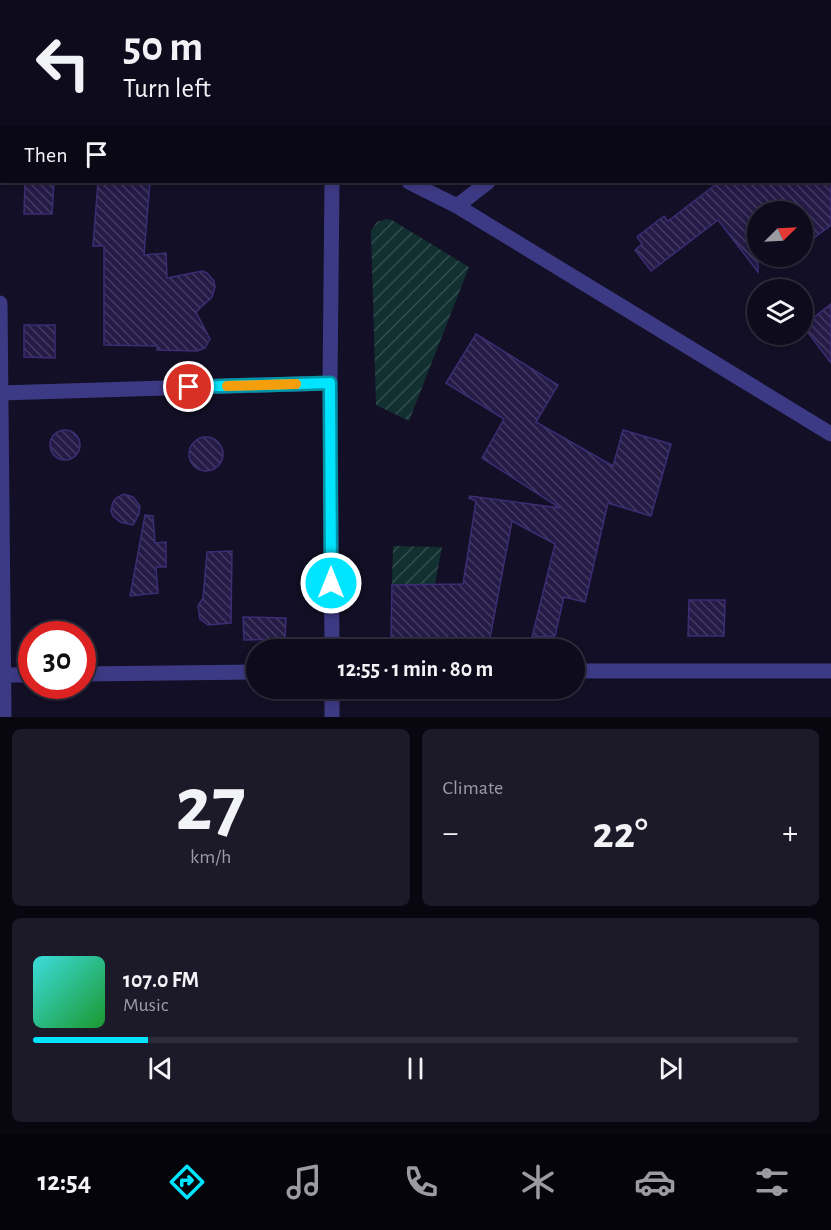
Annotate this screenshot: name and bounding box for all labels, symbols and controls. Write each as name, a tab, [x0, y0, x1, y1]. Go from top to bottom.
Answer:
icon: left	[24, 24, 102, 102]
text: 50 m	[123, 26, 203, 68]
text: Turn left	[123, 75, 211, 102]
icon: arrive	[80, 138, 113, 171]
text: Then	[24, 144, 68, 166]
north arrow	[747, 201, 813, 267]
map controls	[747, 201, 813, 345]
button: layers	[747, 279, 813, 345]
pin	[163, 361, 214, 412]
icon: arrive	[172, 370, 205, 403]
position arrow	[299, 551, 363, 615]
speed limit sign: 30	[18, 621, 96, 699]
text: 12:55 · 1 min · 80 m	[338, 658, 493, 680]
text: 27	[176, 767, 246, 845]
text: Climate	[443, 778, 503, 798]
text: 22°	[592, 811, 648, 856]
text: −	[443, 817, 458, 850]
text: +	[782, 817, 798, 850]
text: km/h	[190, 847, 231, 867]
text: 107.0 FM	[123, 969, 199, 991]
text: Music	[123, 995, 169, 1015]
icon: previous	[144, 1052, 177, 1085]
icon: pause	[399, 1052, 432, 1085]
icon: next	[654, 1052, 687, 1085]
icon: directions	[166, 1161, 208, 1203]
icon: music	[283, 1161, 325, 1203]
icon: phone	[400, 1161, 442, 1203]
icon: climate	[517, 1161, 559, 1203]
icon: car	[634, 1161, 676, 1203]
icon: filters	[751, 1161, 793, 1203]
text: 12:54	[38, 1168, 91, 1195]

